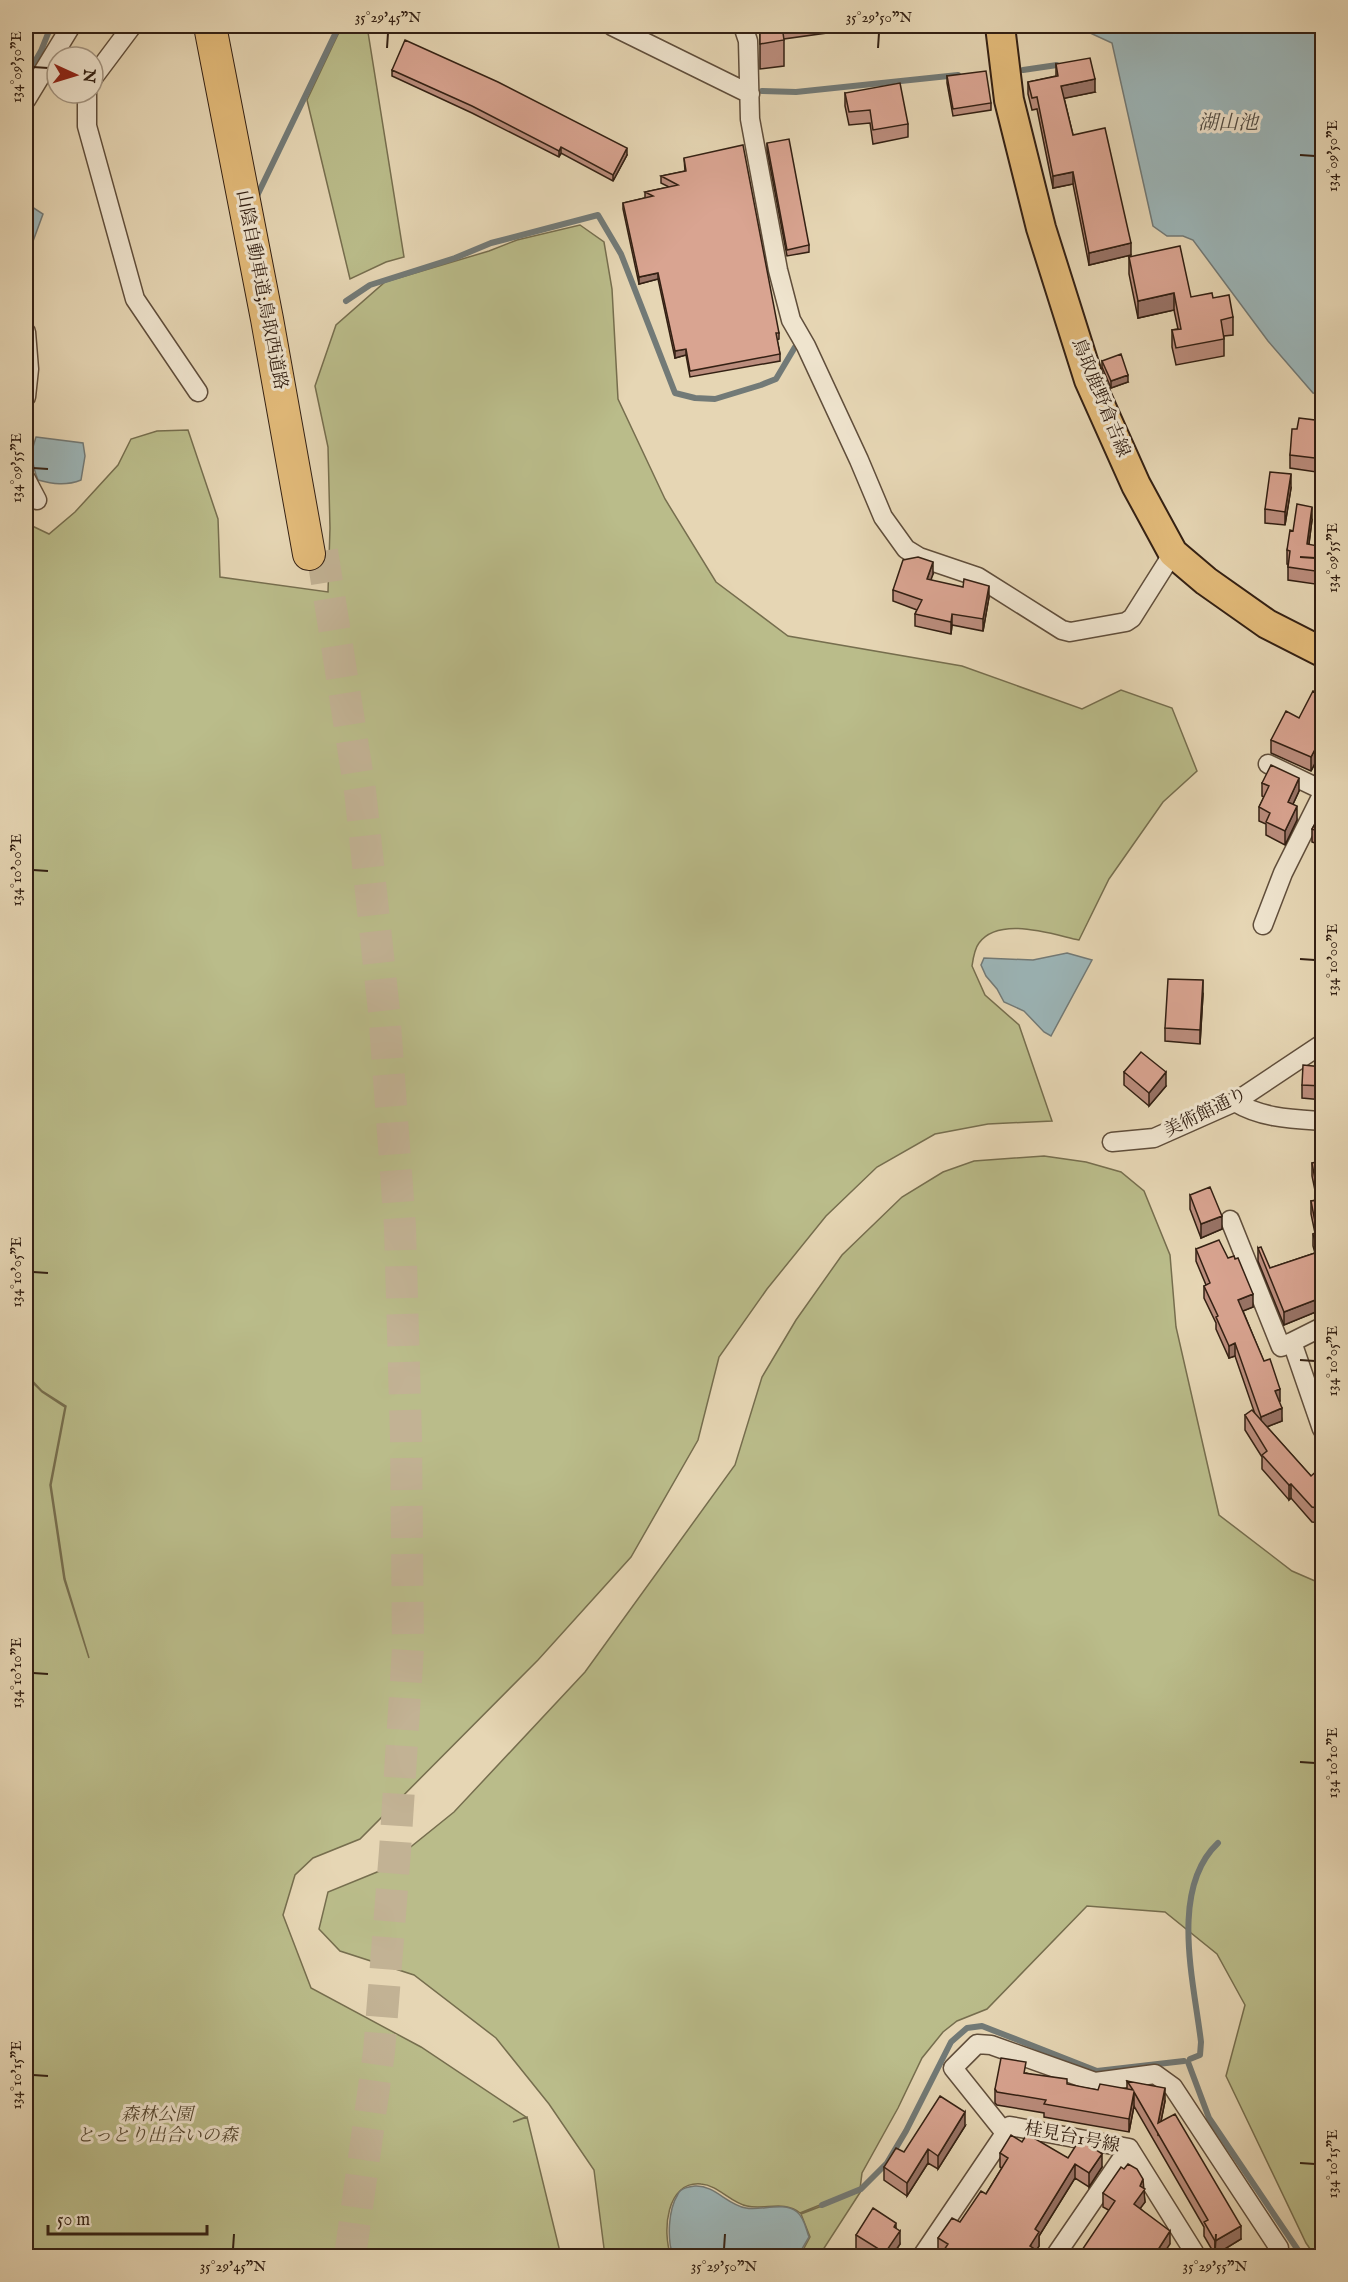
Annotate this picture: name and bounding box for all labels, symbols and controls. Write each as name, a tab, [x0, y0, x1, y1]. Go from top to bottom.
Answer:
text: 35°29'45"N	[355, 8, 421, 27]
text: 35°29'50"N	[846, 8, 912, 27]
text: 134°09'50"E	[7, 31, 26, 103]
north arrow	[45, 45, 105, 105]
text: N	[77, 67, 98, 84]
water label: 湖山池	[1198, 111, 1260, 136]
text: 134°09'50"E	[1323, 120, 1342, 192]
street label: 山陰自動車道;鳥取西道路	[230, 188, 292, 392]
street label: 鳥取鹿野倉吉線	[1066, 335, 1134, 461]
text: 134°09'55"E	[7, 433, 26, 503]
text: 134°09'55"E	[1323, 523, 1342, 593]
text: 134°10'00"E	[7, 834, 26, 906]
text: 134°10'00"E	[1323, 924, 1342, 996]
street label: 美術館通り	[1161, 1083, 1251, 1143]
text: 134°10'05"E	[7, 1237, 26, 1307]
text: 134°10'05"E	[1323, 1326, 1342, 1396]
text: 134°10'10"E	[7, 1637, 26, 1709]
text: 134°10'10"E	[1323, 1727, 1342, 1799]
text: 134°10'15"E	[7, 2040, 26, 2110]
park label: 森林公園 とっとり出合いの森	[76, 2104, 240, 2148]
street label: 桂見台1号線	[1022, 2117, 1122, 2159]
text: 134°10'15"E	[1323, 2129, 1342, 2199]
scale bar	[48, 2198, 207, 2236]
text: 50 m	[57, 2209, 90, 2232]
text: 35°29'45"N	[200, 2257, 266, 2276]
text: 35°29'50"N	[691, 2257, 757, 2276]
text: 35°29'55"N	[1183, 2257, 1247, 2276]

